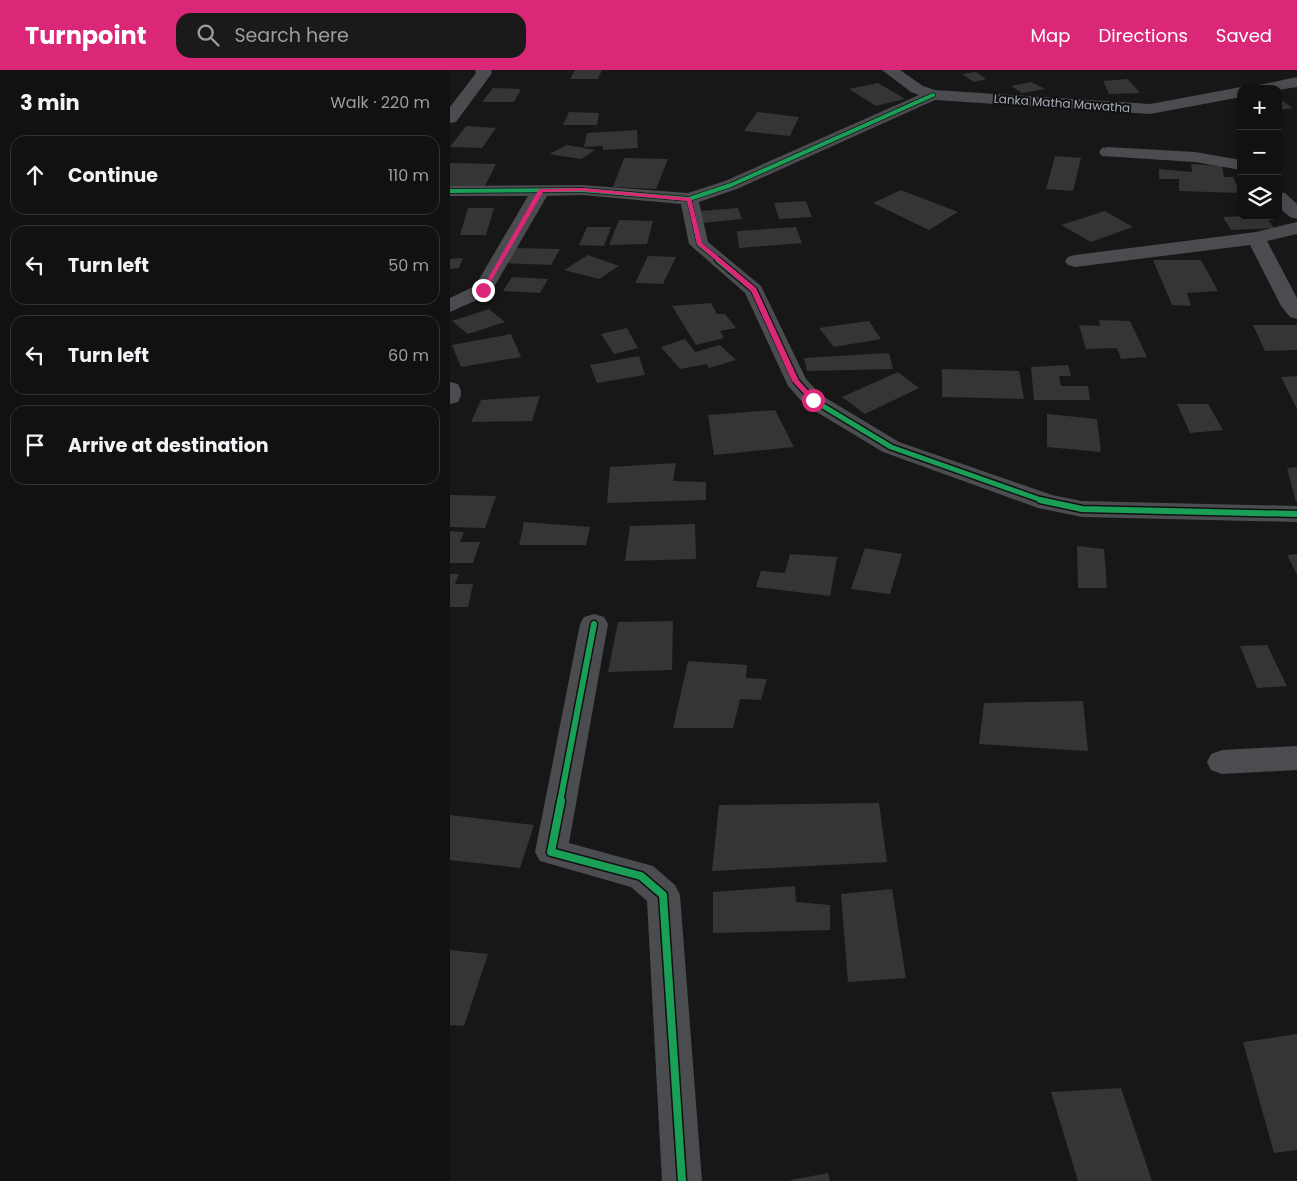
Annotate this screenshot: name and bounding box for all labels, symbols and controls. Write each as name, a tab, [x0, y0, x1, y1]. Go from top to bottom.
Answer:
search box	[176, 13, 526, 58]
text: Turnpoint	[25, 19, 146, 52]
icon: search	[194, 21, 222, 49]
text: Search here	[234, 22, 349, 49]
text: Map	[1031, 23, 1070, 48]
text: Directions	[1098, 23, 1188, 48]
text: Saved	[1216, 23, 1272, 48]
map controls	[1237, 85, 1282, 220]
button: +	[1237, 85, 1282, 130]
text: 3 min	[20, 88, 80, 117]
street label: Lanka Matha Mawatha	[993, 90, 1131, 116]
text: Walk · 220 m	[330, 91, 430, 114]
button: −	[1237, 130, 1282, 175]
icon: ahead	[21, 161, 49, 189]
text: Continue	[68, 162, 158, 189]
text: 110 m	[388, 164, 429, 187]
button: layers	[1237, 175, 1282, 220]
icon: left	[21, 251, 49, 279]
text: Turn left	[68, 252, 149, 279]
text: 50 m	[388, 254, 429, 277]
route end	[472, 279, 495, 302]
icon: left	[21, 341, 49, 369]
text: Turn left	[68, 342, 149, 369]
text: 60 m	[388, 344, 429, 367]
route start	[802, 389, 825, 412]
icon: arrive	[21, 431, 49, 459]
text: Arrive at destination	[68, 432, 269, 459]

